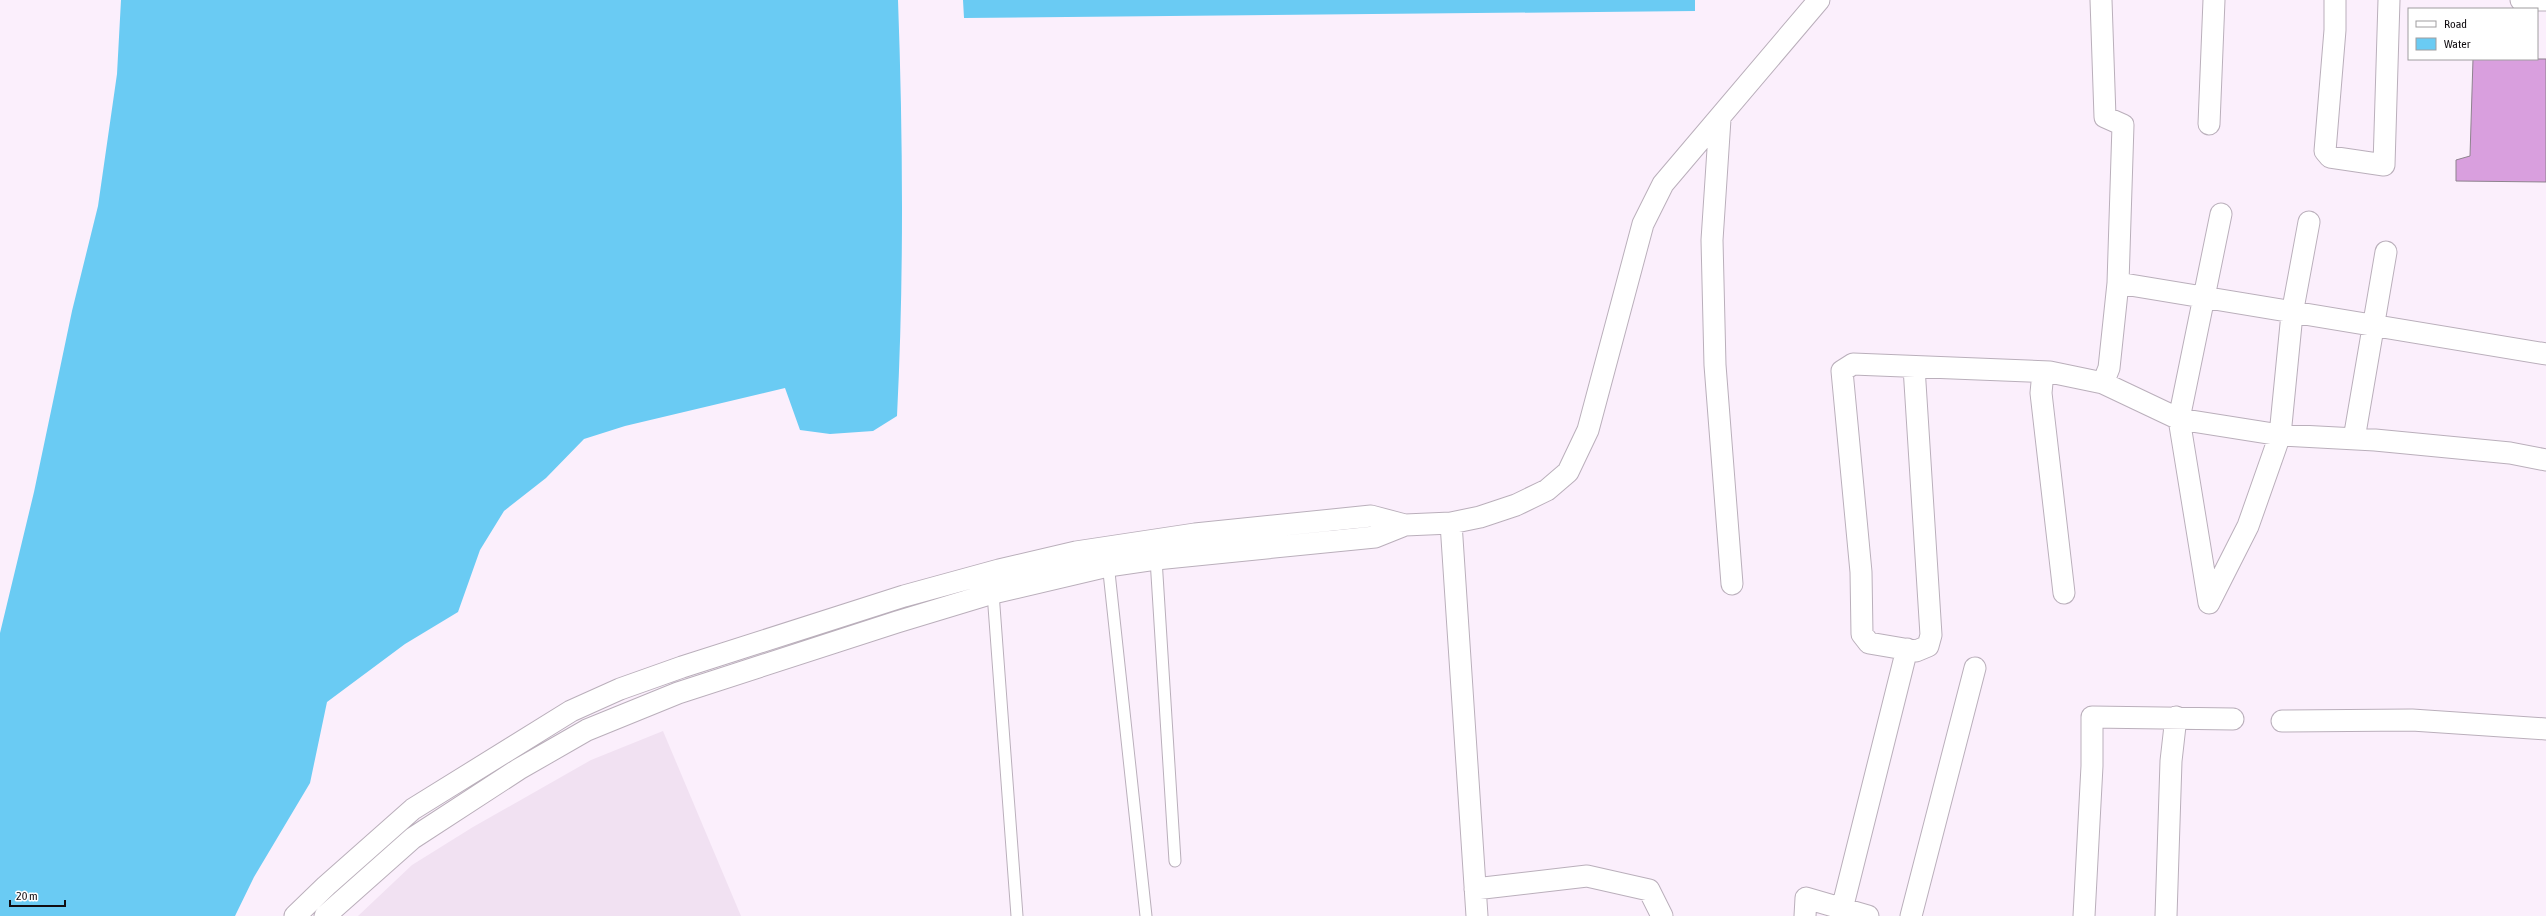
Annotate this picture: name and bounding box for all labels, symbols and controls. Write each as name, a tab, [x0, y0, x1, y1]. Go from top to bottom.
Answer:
legend	[2408, 8, 2538, 60]
text: Road	[2444, 17, 2467, 31]
text: Water	[2444, 37, 2471, 51]
scale bar	[10, 882, 65, 908]
text: 20 m	[16, 889, 38, 903]

